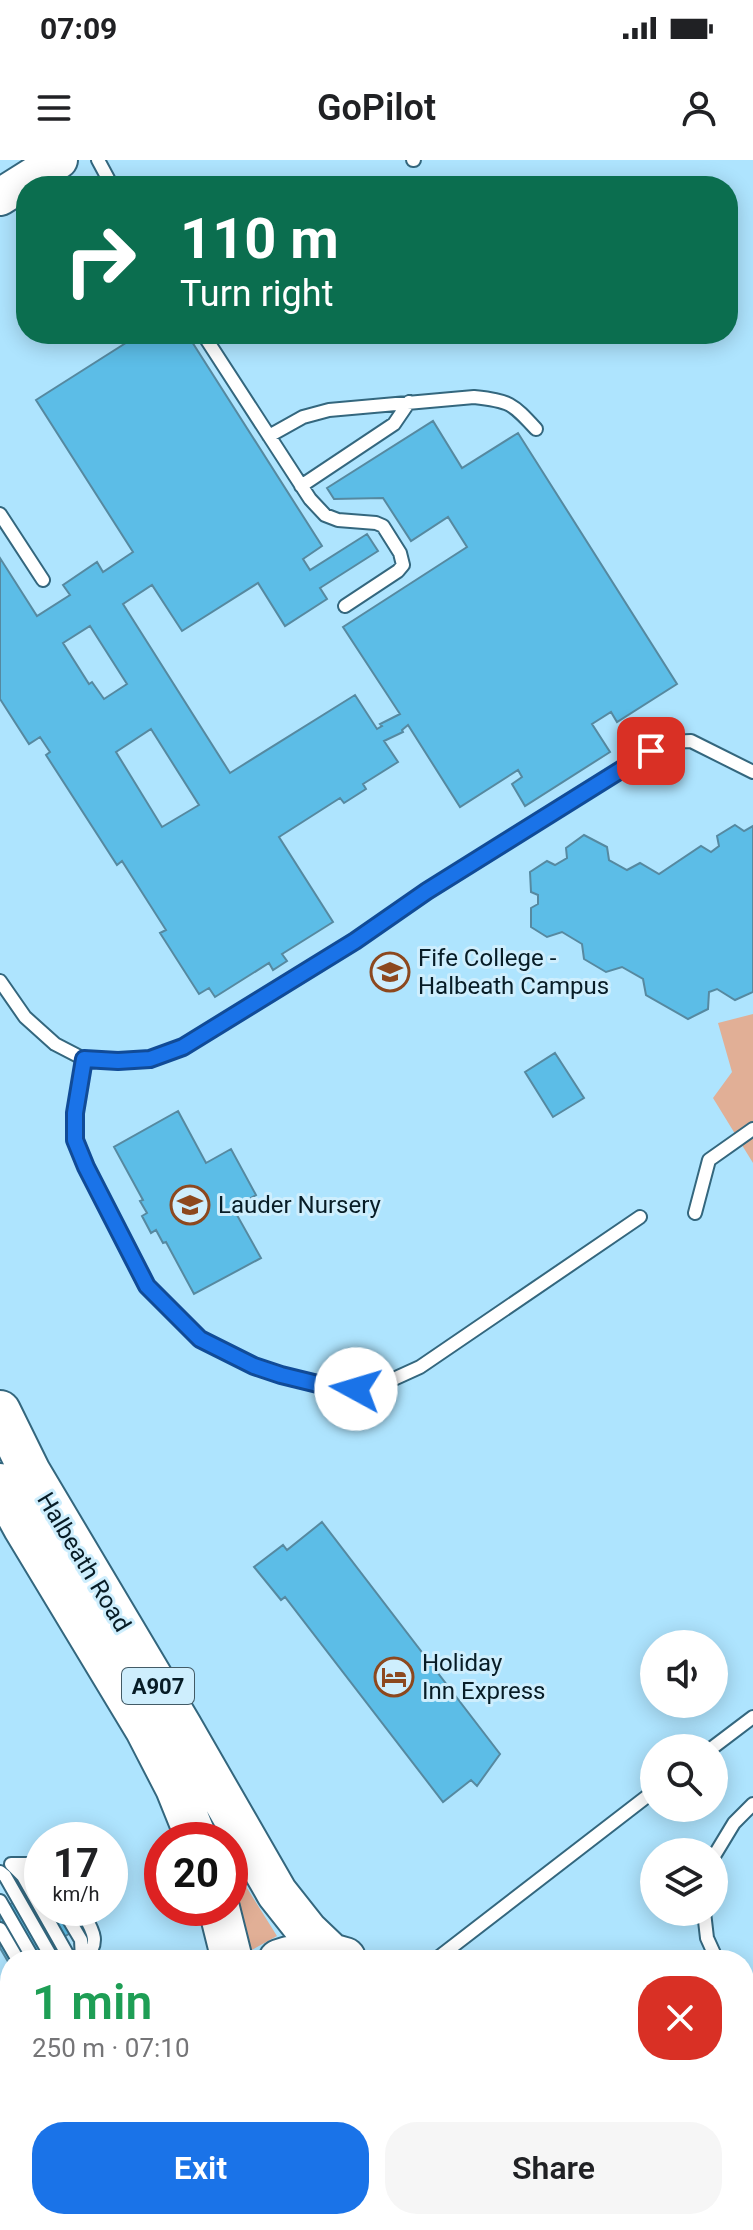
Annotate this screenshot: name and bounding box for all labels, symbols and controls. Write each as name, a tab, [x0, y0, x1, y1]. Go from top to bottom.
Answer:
text: 07:09	[40, 11, 117, 46]
icon: menu	[32, 86, 76, 130]
icon: person	[677, 86, 721, 130]
text: GoPilot	[317, 87, 436, 129]
text: 110 m	[180, 206, 339, 272]
icon: right	[48, 208, 152, 312]
text: Turn right	[180, 273, 333, 315]
pin	[617, 717, 685, 785]
icon: arrive	[629, 729, 673, 773]
place label: Fife College - Halbeath Campus	[418, 944, 609, 1000]
school or university icon: Fife College - Halbeath Campus	[369, 951, 411, 993]
school or university icon: Lauder Nursery	[169, 1184, 211, 1226]
place label: Lauder Nursery	[218, 1191, 382, 1219]
position arrow	[314, 1347, 398, 1431]
street label: Halbeath Road	[31, 1487, 137, 1637]
map controls	[640, 1630, 728, 1926]
button: sound	[640, 1630, 728, 1718]
place label: Holiday Inn Express	[422, 1649, 545, 1705]
hotel icon: Holiday Inn Express	[373, 1656, 415, 1698]
road number: A907	[122, 1668, 194, 1704]
button: search	[640, 1734, 728, 1822]
speed limit sign: 20	[144, 1822, 248, 1926]
button: layers	[640, 1838, 728, 1926]
text: 17	[53, 1840, 99, 1887]
text: km/h	[53, 1882, 99, 1906]
text: 1 min	[32, 1974, 152, 2031]
button: close	[638, 1976, 722, 2060]
text: 250 m · 07:10	[32, 2033, 190, 2063]
button: Exit	[32, 2122, 369, 2214]
button: Share	[385, 2122, 722, 2214]

